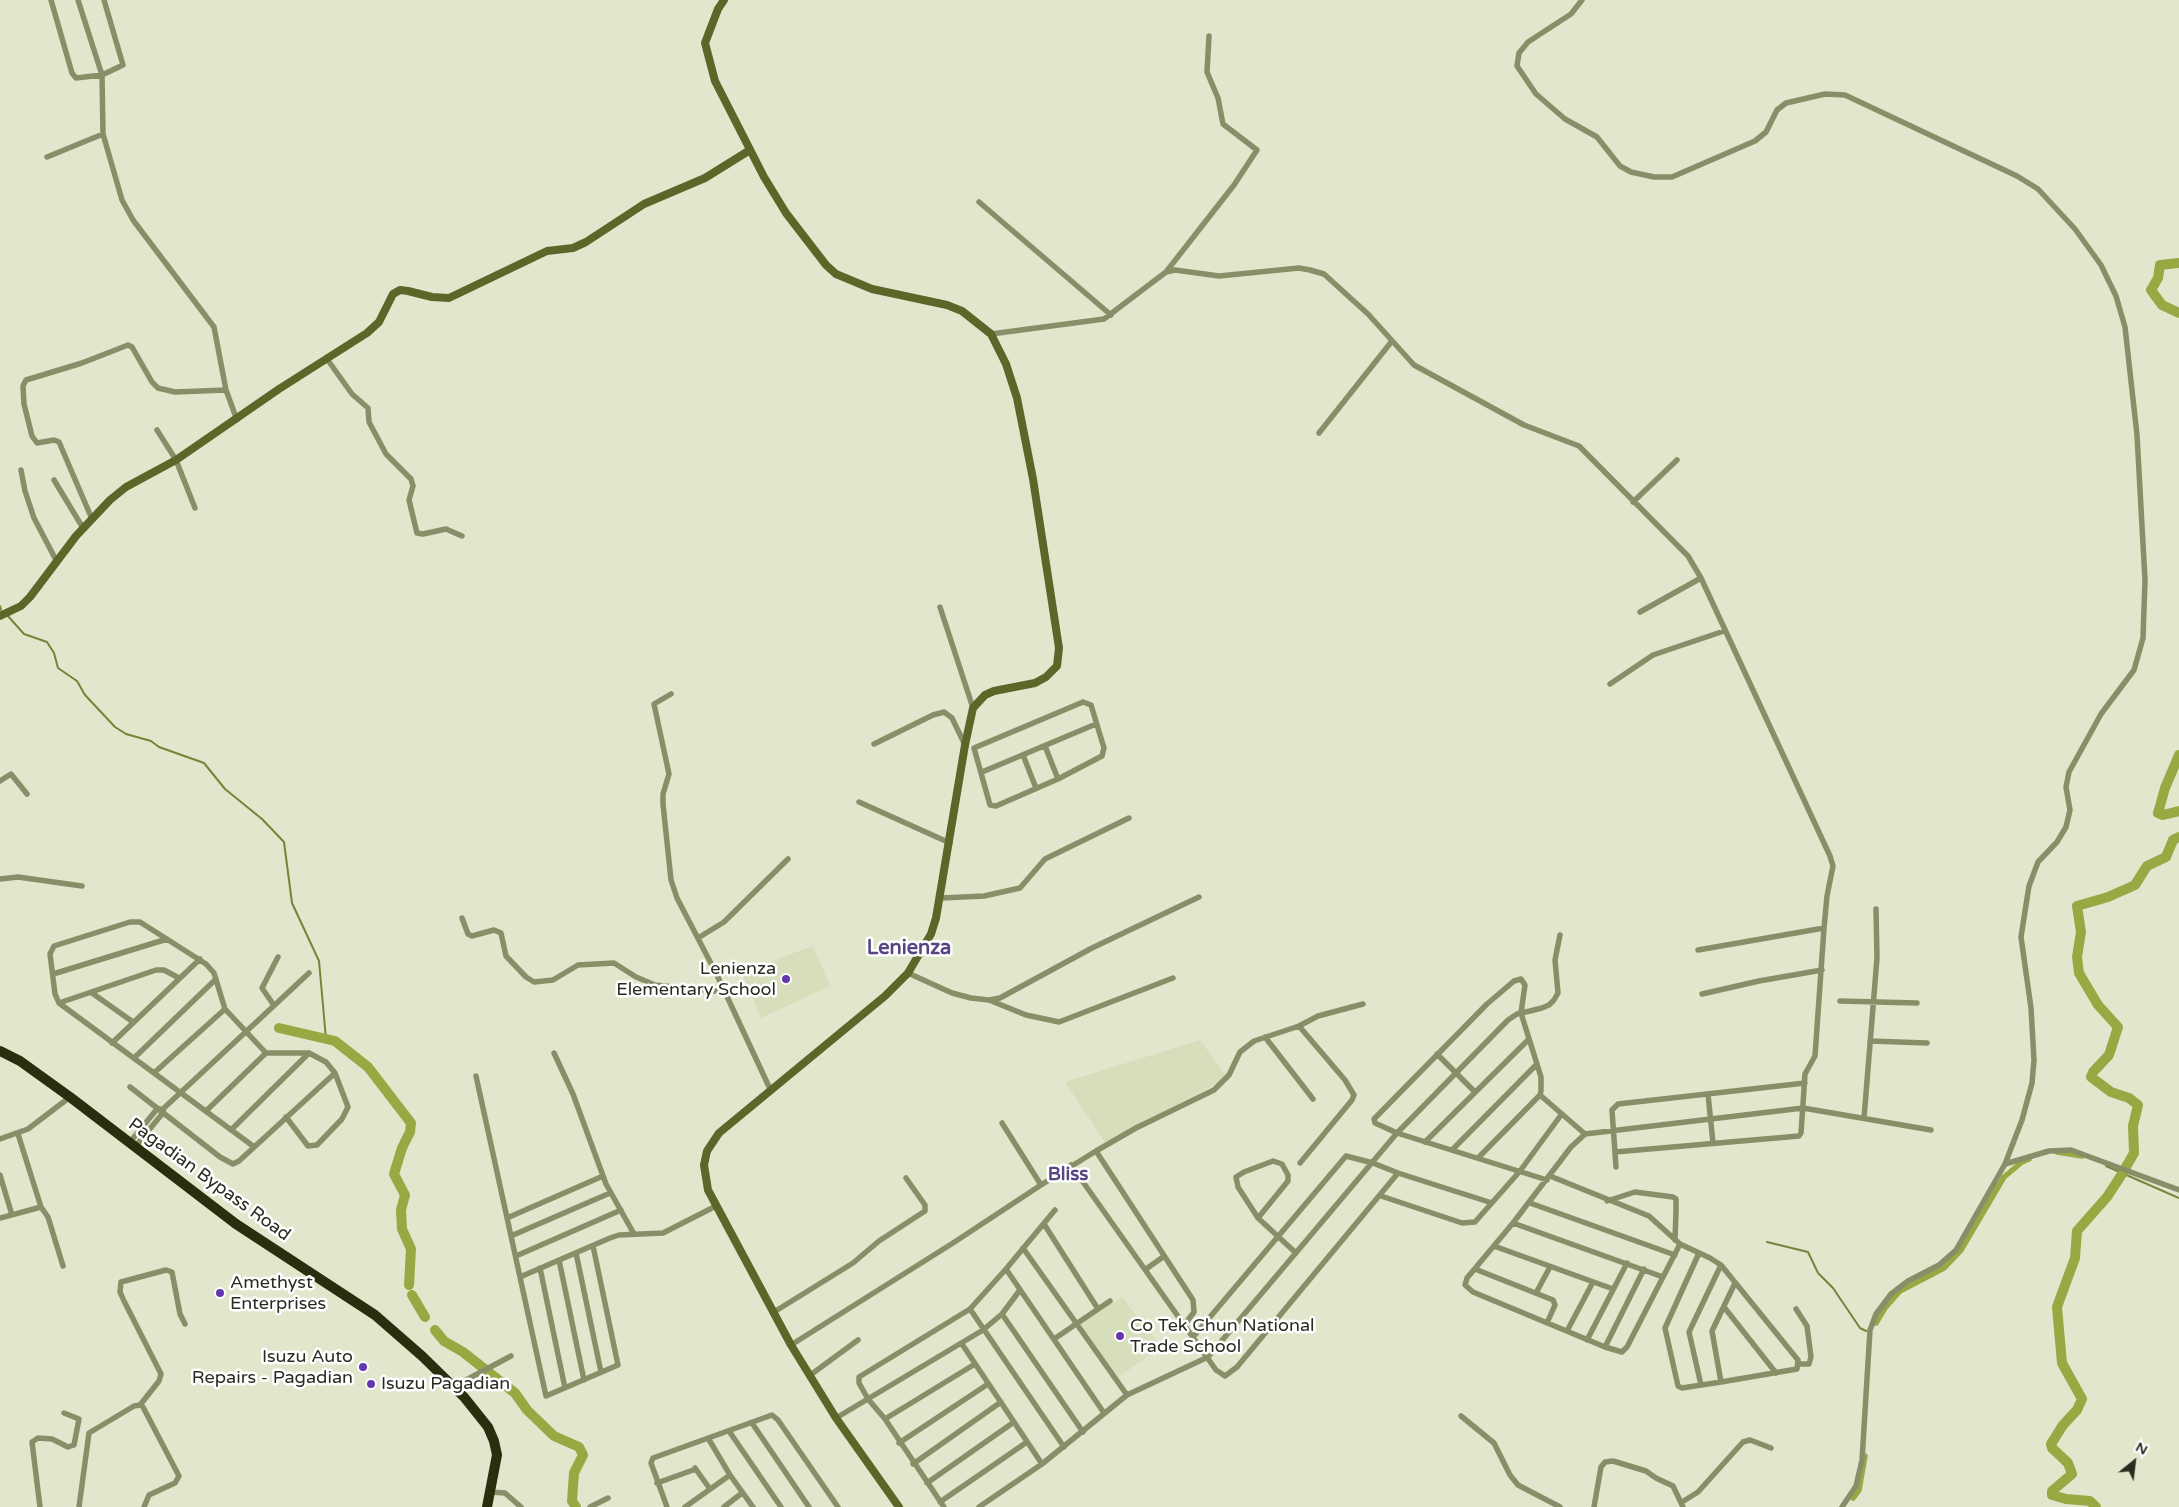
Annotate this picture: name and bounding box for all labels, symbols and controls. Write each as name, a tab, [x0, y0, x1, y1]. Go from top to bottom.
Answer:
district label: Lenienza	[867, 937, 951, 961]
place label: Lenienza Elementary School	[616, 958, 776, 1001]
marker: Lenienza Elementary School	[780, 973, 792, 985]
street label: Pagadian Bypass Road	[124, 1114, 294, 1246]
district label: Bliss	[1048, 1164, 1088, 1186]
place label: Amethyst Enterprises	[230, 1272, 326, 1315]
marker: Amethyst Enterprises	[214, 1287, 226, 1299]
place label: Co Tek Chun National Trade School	[1130, 1315, 1315, 1358]
marker: Co Tek Chun National Trade School	[1114, 1330, 1126, 1342]
place label: Isuzu Auto Repairs - Pagadian	[192, 1346, 353, 1388]
marker: Isuzu Auto Repairs - Pagadian	[357, 1361, 369, 1373]
place label: Isuzu Pagadian	[381, 1373, 510, 1395]
marker: Isuzu Pagadian	[365, 1378, 377, 1390]
north arrow	[2109, 1437, 2159, 1487]
text: N	[2132, 1438, 2151, 1459]

